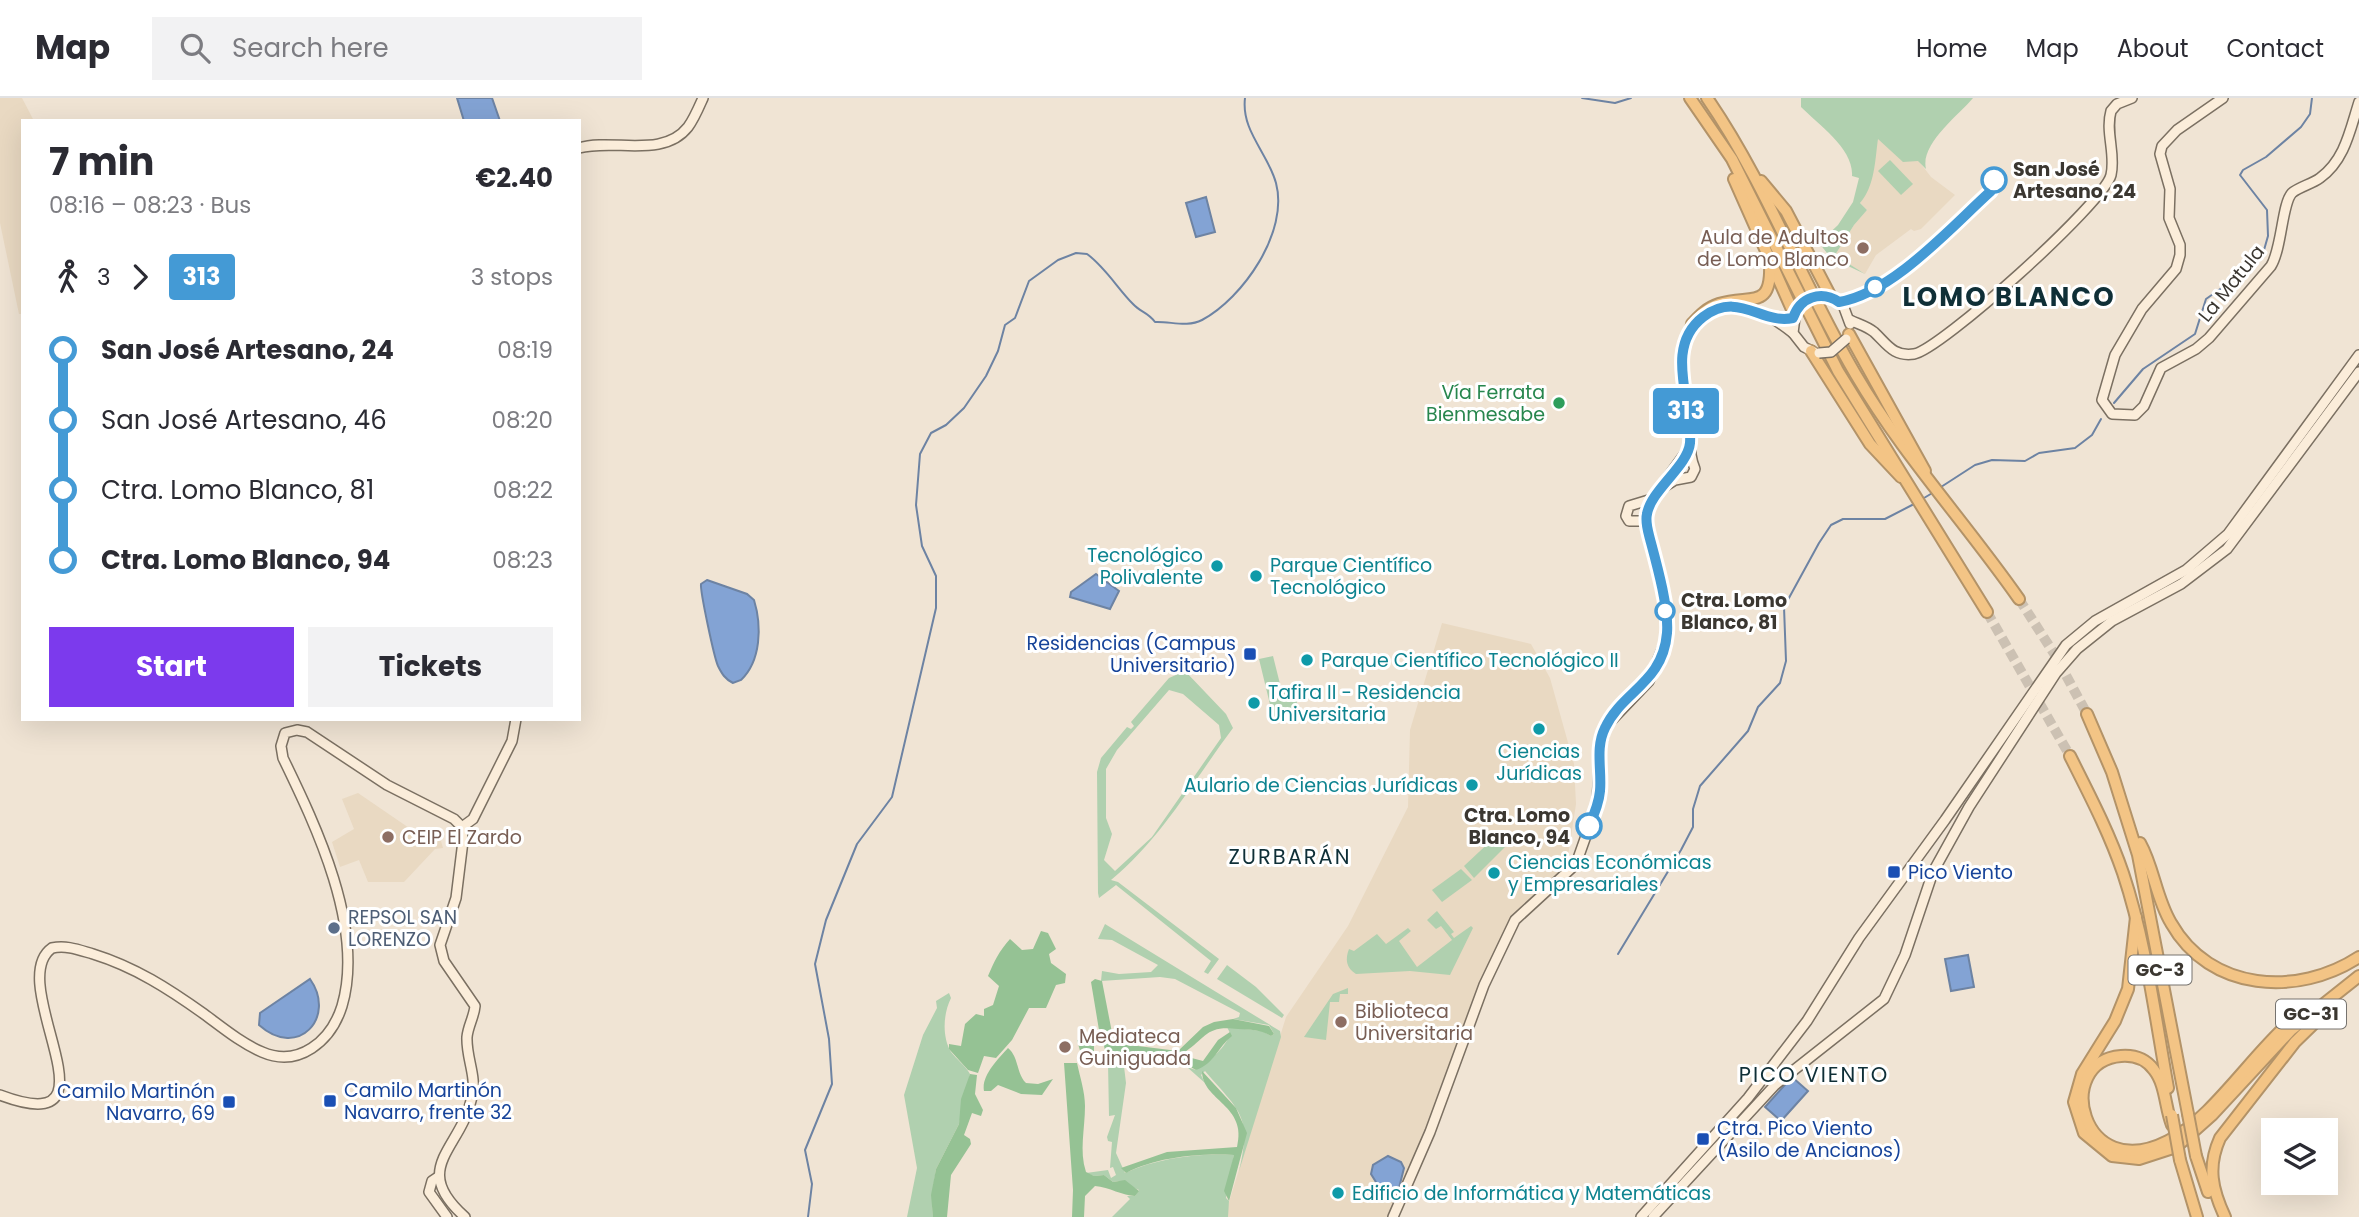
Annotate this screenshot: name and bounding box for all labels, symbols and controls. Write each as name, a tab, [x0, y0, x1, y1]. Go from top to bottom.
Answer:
search box	[152, 17, 642, 80]
text: Map	[35, 24, 110, 71]
icon: search	[176, 29, 214, 67]
text: Search here	[232, 30, 389, 66]
text: Home	[1916, 32, 1988, 65]
text: Map	[2026, 32, 2079, 65]
text: About	[2117, 32, 2188, 65]
text: Contact	[2226, 32, 2324, 65]
text: 7 min	[49, 135, 154, 188]
place label: San José Artesano, 24	[2013, 156, 2136, 205]
text: €2.40	[476, 160, 553, 196]
marker: San José Artesano, 24	[1981, 167, 2007, 193]
text: 08:16 – 08:23 · Bus	[49, 189, 251, 221]
place label: Aula de Adultos de Lomo Blanco	[1697, 224, 1849, 273]
street label: La Matula	[2192, 239, 2271, 328]
marker: Aula de Adultos de Lomo Blanco	[1855, 240, 1871, 256]
icon: walk	[49, 258, 87, 296]
icon: forward	[121, 258, 159, 296]
text: 313	[183, 260, 221, 293]
text: 3	[97, 261, 111, 293]
text: 3 stops	[471, 261, 553, 293]
unlabelled marker	[1865, 277, 1885, 297]
district label: LOMO BLANCO	[1902, 279, 2116, 315]
text: San José Artesano, 24	[101, 332, 394, 368]
text: 08:19	[497, 334, 553, 366]
place label: Vía Ferrata Bienmesabe	[1426, 379, 1545, 428]
line badge: 313	[1646, 388, 1726, 434]
text: 313	[1667, 394, 1705, 427]
marker: Vía Ferrata Bienmesabe	[1551, 395, 1567, 411]
text: San José Artesano, 46	[101, 402, 387, 438]
text: 08:20	[491, 404, 553, 436]
text: Ctra. Lomo Blanco, 81	[101, 472, 374, 508]
text: 08:22	[493, 474, 553, 506]
text: Ctra. Lomo Blanco, 94	[101, 542, 390, 578]
place label: Tecnológico Polivalente	[1087, 542, 1203, 591]
text: 08:23	[492, 544, 553, 576]
place label: Parque Científico Tecnológico	[1270, 552, 1432, 601]
marker: Tecnológico Polivalente	[1209, 558, 1225, 574]
marker: Parque Científico Tecnológico	[1248, 568, 1264, 584]
place label: Ctra. Lomo Blanco, 81	[1681, 587, 1787, 636]
marker: Ctra. Lomo Blanco, 81	[1655, 601, 1675, 621]
button: Start	[49, 627, 294, 707]
button: Tickets	[308, 627, 553, 707]
place label: Residencias (Campus Universitario)	[1027, 630, 1236, 679]
marker: Residencias (Campus Universitario)	[1242, 646, 1258, 662]
place label: Parque Científico Tecnológico II	[1321, 647, 1619, 674]
marker: Parque Científico Tecnológico II	[1299, 652, 1315, 668]
place label: Tafira II - Residencia Universitaria	[1268, 679, 1461, 728]
marker: Tafira II - Residencia Universitaria	[1246, 695, 1262, 711]
marker: Ciencias Jurídicas	[1531, 721, 1547, 737]
place label: Ciencias Jurídicas	[1496, 738, 1582, 787]
place label: Aulario de Ciencias Jurídicas	[1184, 772, 1458, 799]
marker: Aulario de Ciencias Jurídicas	[1464, 777, 1480, 793]
place label: Ctra. Lomo Blanco, 94	[1464, 802, 1570, 851]
marker: Ctra. Lomo Blanco, 94	[1576, 813, 1602, 839]
place label: CEIP El Zardo	[402, 824, 522, 851]
marker: CEIP El Zardo	[380, 829, 396, 845]
district label: ZURBARÁN	[1228, 842, 1352, 871]
place label: Ciencias Económicas y Empresariales	[1508, 849, 1712, 898]
place label: Pico Viento	[1908, 859, 2013, 886]
marker: Pico Viento	[1886, 864, 1902, 880]
marker: Ciencias Económicas y Empresariales	[1486, 865, 1502, 881]
place label: REPSOL SAN LORENZO	[348, 904, 457, 953]
marker: REPSOL SAN LORENZO	[326, 920, 342, 936]
road number: GC-3	[2128, 956, 2192, 984]
place label: Biblioteca Universitaria	[1355, 998, 1473, 1047]
road number: GC-31	[2276, 1000, 2346, 1029]
marker: Biblioteca Universitaria	[1333, 1014, 1349, 1030]
place label: Mediateca Guiniguada	[1079, 1023, 1191, 1072]
marker: Mediateca Guiniguada	[1057, 1039, 1073, 1055]
district label: PICO VIENTO	[1739, 1060, 1889, 1089]
place label: Camilo Martinón Navarro, frente 32	[344, 1077, 512, 1126]
place label: Camilo Martinón Navarro, 69	[57, 1078, 215, 1127]
marker: Camilo Martinón Navarro, frente 32	[322, 1093, 338, 1109]
marker: Camilo Martinón Navarro, 69	[221, 1094, 237, 1110]
place label: Ctra. Pico Viento (Asilo de Ancianos)	[1717, 1115, 1902, 1164]
map controls	[2261, 1118, 2338, 1195]
button: layers	[2261, 1118, 2338, 1195]
marker: Ctra. Pico Viento (Asilo de Ancianos)	[1695, 1131, 1711, 1147]
place label: Edificio de Informática y Matemáticas	[1352, 1180, 1711, 1207]
marker: Edificio de Informática y Matemáticas	[1330, 1185, 1346, 1201]

